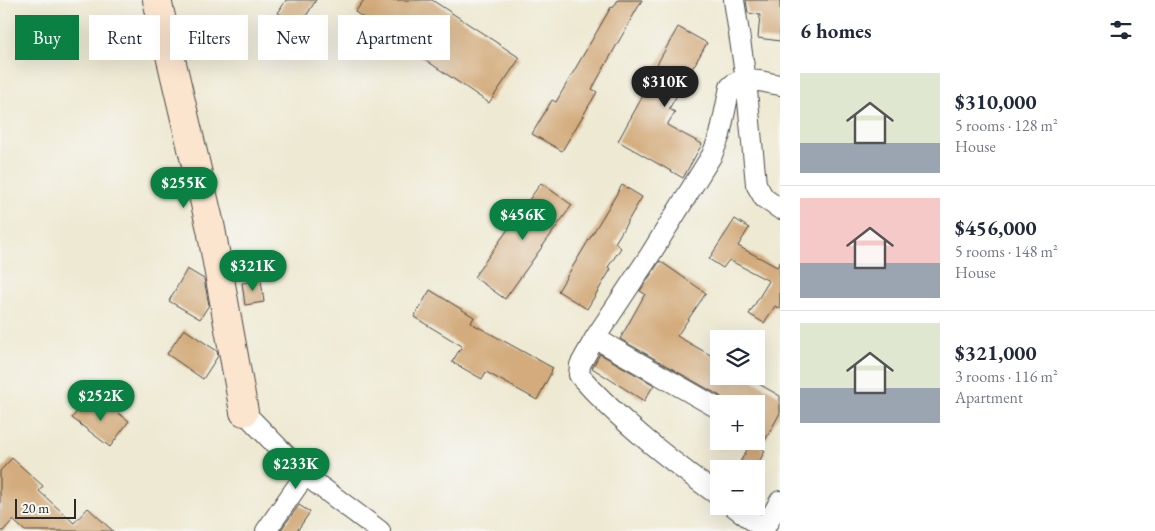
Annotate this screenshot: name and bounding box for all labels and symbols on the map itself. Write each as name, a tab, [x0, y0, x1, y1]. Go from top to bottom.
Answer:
pin: $310K	[630, 66, 700, 108]
pin: $255K	[149, 166, 219, 209]
pin: $456K	[488, 198, 558, 241]
pin: $321K	[218, 250, 288, 292]
pin: $252K	[66, 380, 136, 422]
pin: $233K	[261, 448, 331, 490]
scale bar	[15, 496, 76, 519]

